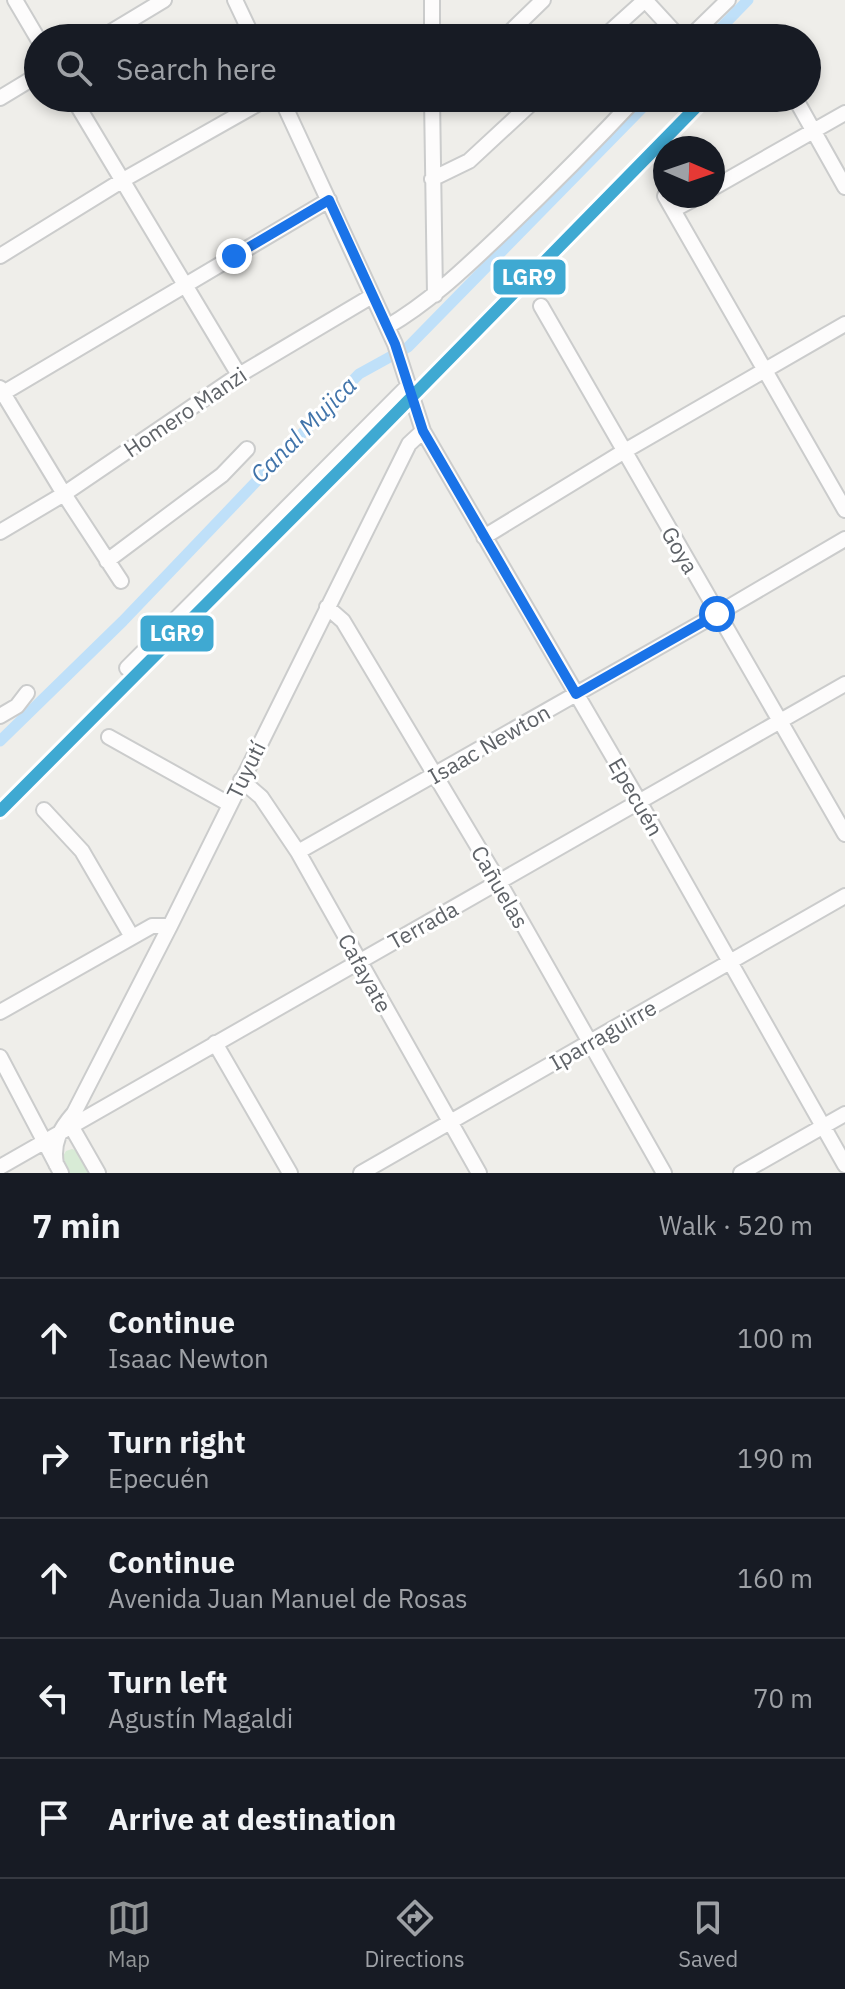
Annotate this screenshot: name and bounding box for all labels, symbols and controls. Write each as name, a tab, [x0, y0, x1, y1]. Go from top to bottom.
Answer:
search box	[24, 24, 821, 112]
icon: search	[52, 46, 96, 90]
text: Search here	[116, 49, 277, 88]
north arrow	[653, 136, 725, 208]
route end	[216, 238, 252, 274]
line badge: LGR9	[492, 258, 567, 296]
text: LGR9	[502, 262, 556, 291]
street label: Homero Manzi	[118, 360, 252, 463]
water label: Canal Mujica	[243, 369, 363, 489]
street label: Goya	[655, 521, 706, 579]
route start	[699, 596, 735, 632]
line badge: LGR9	[139, 614, 215, 653]
text: LGR9	[150, 618, 204, 647]
street label: Isaac Newton	[423, 697, 555, 790]
street label: Tuyutí	[219, 736, 272, 803]
street label: Epecuén	[602, 752, 670, 841]
street label: Cañuelas	[465, 840, 536, 933]
street label: Terrada	[383, 893, 463, 956]
street label: Cafayate	[332, 928, 399, 1018]
street label: Iparraguirre	[544, 992, 661, 1077]
text: 7 min	[32, 1203, 121, 1247]
text: Walk · 520 m	[659, 1208, 813, 1242]
text: Continue	[108, 1302, 235, 1341]
icon: ahead	[32, 1316, 76, 1360]
text: 100 m	[737, 1321, 813, 1355]
text: Isaac Newton	[108, 1341, 269, 1375]
text: Turn right	[108, 1422, 246, 1461]
icon: right	[32, 1436, 76, 1480]
text: 190 m	[737, 1441, 813, 1475]
text: Epecuén	[108, 1461, 209, 1495]
text: Continue	[108, 1542, 235, 1581]
icon: ahead	[32, 1556, 76, 1600]
text: 160 m	[737, 1561, 813, 1595]
text: Avenida Juan Manuel de Rosas	[108, 1581, 468, 1615]
text: Turn left	[108, 1662, 227, 1701]
icon: left	[32, 1676, 76, 1720]
text: 70 m	[753, 1681, 813, 1715]
text: Agustín Magaldi	[108, 1701, 293, 1735]
icon: arrive	[32, 1796, 76, 1840]
text: Arrive at destination	[108, 1799, 396, 1838]
tab: Map	[107, 1896, 151, 1973]
tab: Directions	[365, 1896, 465, 1973]
tab: Saved	[678, 1896, 738, 1973]

